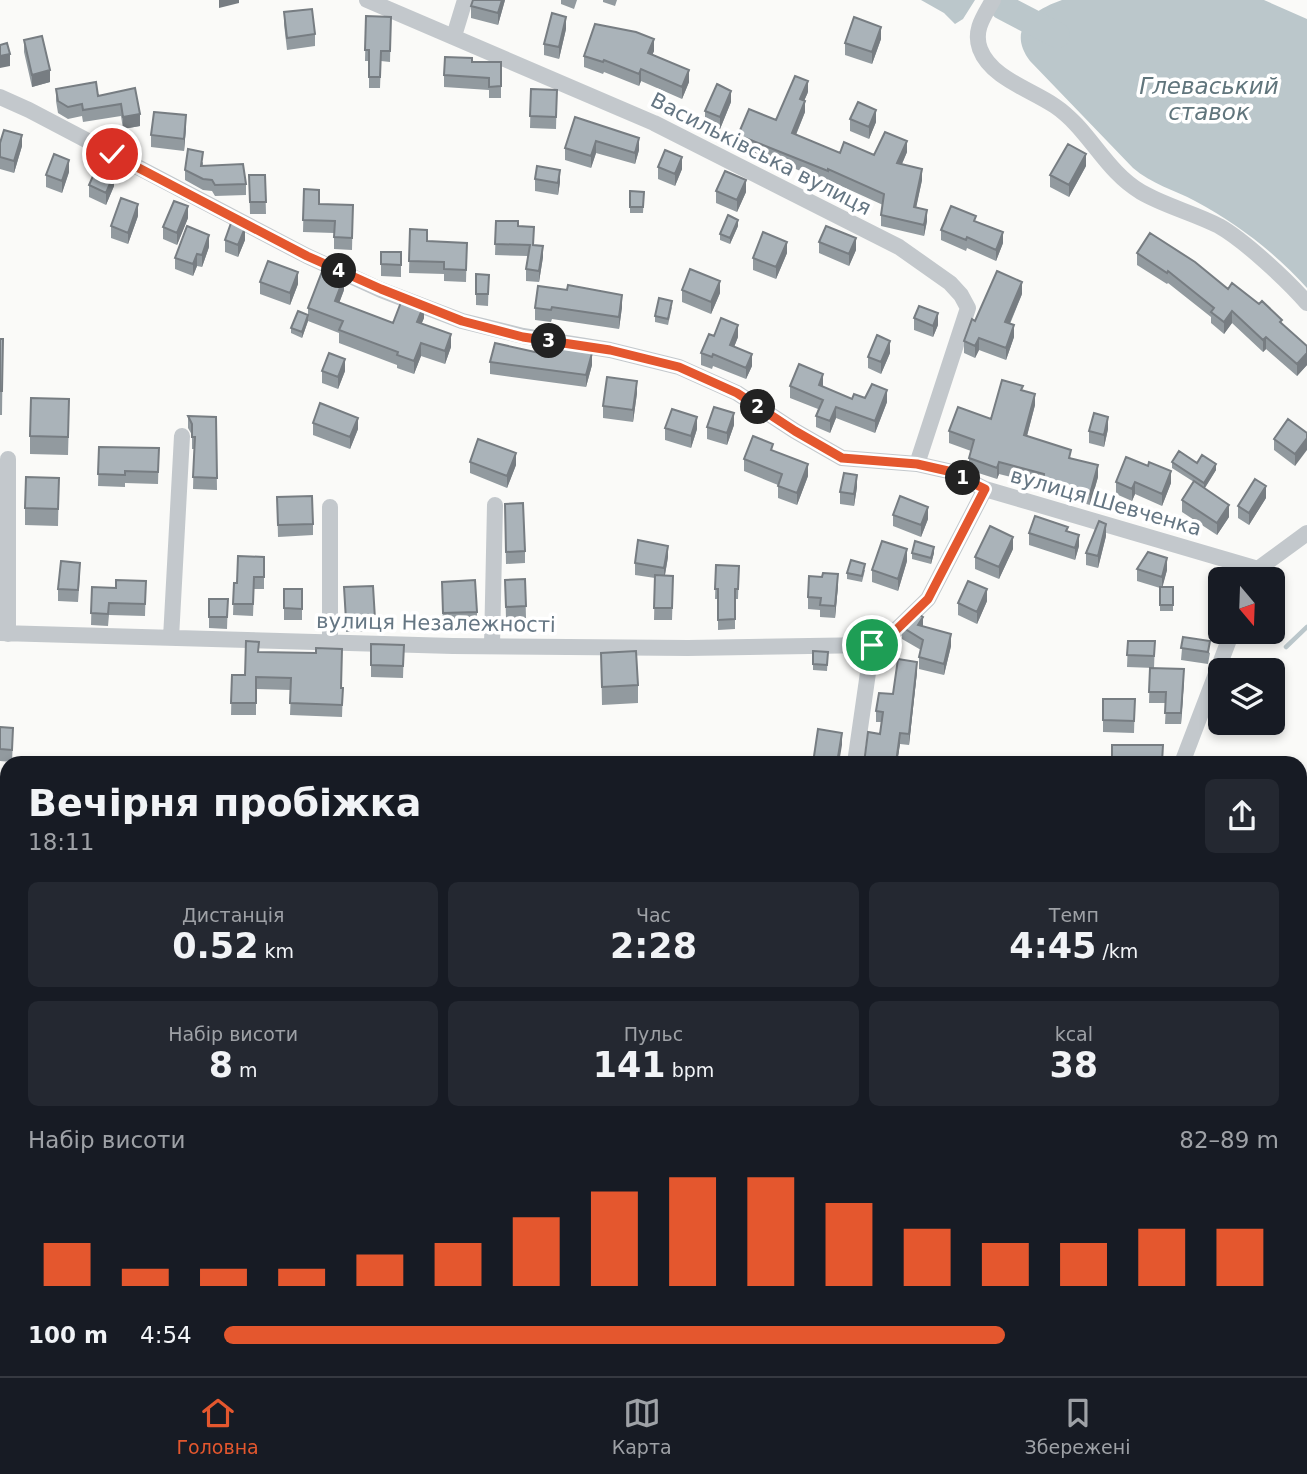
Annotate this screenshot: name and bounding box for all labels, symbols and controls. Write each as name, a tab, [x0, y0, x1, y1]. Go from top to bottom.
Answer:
water label: Глеваський ставок	[1139, 73, 1279, 125]
street label: Васильківська вулиця	[647, 88, 875, 220]
pin	[82, 124, 142, 184]
icon: check	[93, 135, 131, 173]
pin: 4	[322, 254, 356, 288]
text: 4	[332, 259, 345, 281]
pin: 3	[532, 324, 566, 358]
text: 3	[542, 329, 555, 351]
pin: 2	[740, 390, 776, 424]
text: 2	[751, 395, 764, 417]
pin: 1	[946, 461, 981, 496]
street label: вулиця Шевченка	[1008, 463, 1204, 541]
text: 1	[956, 466, 969, 488]
north arrow	[1208, 567, 1284, 644]
map controls	[1208, 567, 1285, 735]
street label: вулиця Незалежності	[316, 609, 556, 637]
pin	[842, 615, 902, 675]
icon: arrive	[853, 626, 891, 664]
button: layers	[1208, 658, 1285, 735]
button: share	[1205, 779, 1279, 853]
text: Вечірня пробіжка	[28, 781, 421, 825]
text: 18:11	[28, 829, 94, 855]
text: Дистанція	[182, 904, 284, 926]
text: Час	[636, 904, 671, 926]
text: Темп	[1049, 904, 1099, 926]
text: 0.52	[172, 926, 259, 966]
text: 2:28	[610, 926, 697, 966]
text: 4:45	[1009, 926, 1096, 966]
text: km	[259, 940, 294, 962]
text: /km	[1096, 940, 1138, 962]
text: Набір висоти	[168, 1023, 298, 1045]
text: Пульс	[624, 1023, 683, 1045]
text: kcal	[1055, 1023, 1093, 1045]
text: 8	[209, 1045, 233, 1085]
text: 141	[593, 1045, 666, 1085]
text: 38	[1049, 1045, 1098, 1085]
text: m	[233, 1059, 258, 1081]
text: bpm	[666, 1059, 714, 1081]
text: Набір висоти	[28, 1127, 185, 1153]
text: 82–89 m	[1179, 1127, 1279, 1153]
text: 100 m	[28, 1322, 108, 1348]
text: 4:54	[140, 1322, 192, 1348]
tab: Головна	[176, 1394, 259, 1458]
tab: Карта	[612, 1394, 672, 1458]
tab: Збережені	[1025, 1394, 1130, 1458]

